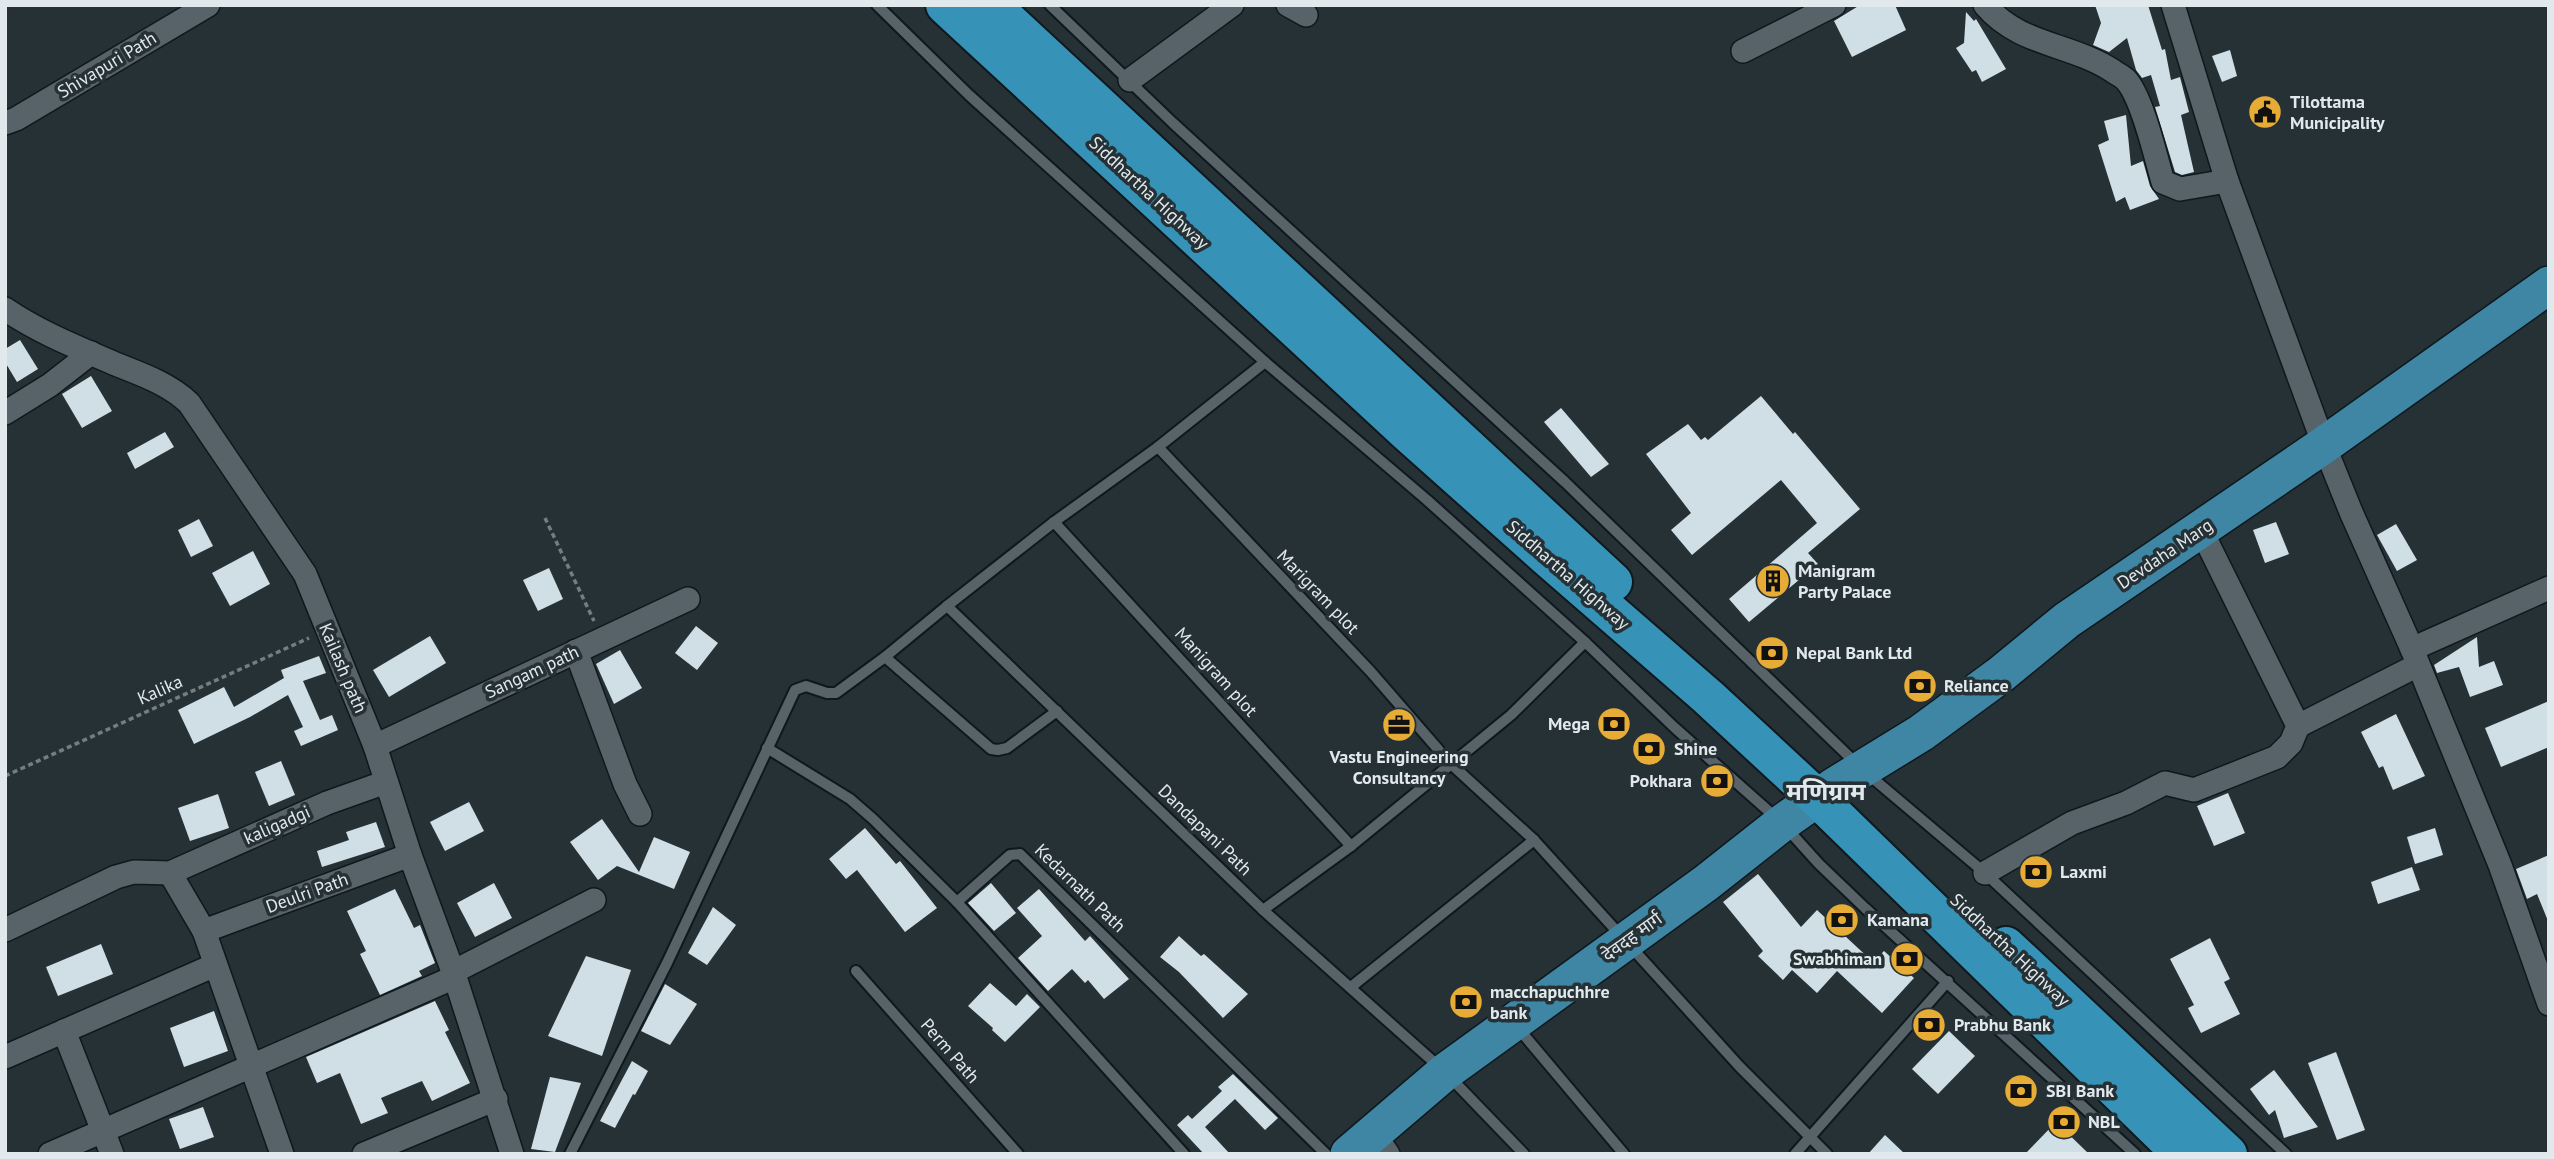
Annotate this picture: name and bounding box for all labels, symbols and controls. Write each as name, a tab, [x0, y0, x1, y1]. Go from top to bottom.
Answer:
street label: Shivapuri Path	[53, 26, 160, 103]
place label: Tilottama Municipality	[2290, 90, 2385, 134]
public building icon: Tilottama Municipality	[2246, 93, 2284, 131]
street label: Siddhartha Highway	[1085, 131, 1215, 255]
street label: Devdaha Marg	[2113, 513, 2217, 594]
street label: Siddhartha Highway	[1502, 515, 1635, 635]
street label: Marigram plot	[1272, 544, 1364, 639]
place label: Manigram Party Palace	[1798, 559, 1892, 603]
building icon: Manigram Party Palace	[1754, 562, 1792, 600]
street label: Kailash path	[314, 619, 373, 716]
street label: Manigram plot	[1170, 622, 1263, 721]
bank icon: Nepal Bank Ltd	[1753, 634, 1791, 672]
street label: Sangam path	[481, 640, 582, 703]
place label: Nepal Bank Ltd	[1796, 641, 1912, 664]
bank icon: Reliance	[1901, 667, 1939, 705]
street label: Kalika	[134, 669, 186, 710]
place label: Reliance	[1944, 674, 2009, 697]
bank icon: Mega	[1595, 705, 1633, 743]
office icon: Vastu Engineering Consultancy	[1380, 706, 1418, 744]
place label: Mega	[1548, 712, 1590, 735]
bank icon: Shine	[1630, 730, 1668, 768]
place label: Shine	[1674, 737, 1717, 760]
place label: Vastu Engineering Consultancy	[1328, 745, 1469, 789]
bank icon: Pokhara	[1698, 762, 1736, 800]
place label: Pokhara	[1630, 769, 1692, 792]
district label: मणिग्राम	[1786, 776, 1866, 807]
street label: Dandapani Path	[1154, 779, 1257, 880]
street label: kaligadgi	[240, 800, 314, 849]
street label: Kedarnath Path	[1030, 838, 1131, 937]
bank icon: Laxmi	[2017, 853, 2055, 891]
place label: Laxmi	[2060, 860, 2107, 883]
street label: Deulri Path	[263, 867, 351, 918]
street label: Siddhartha Highway	[1946, 888, 2076, 1012]
bank icon: Kamana	[1823, 901, 1861, 939]
street label: देवदह मार्ग	[1597, 906, 1667, 966]
place label: Kamana	[1867, 908, 1929, 931]
bank icon: Swabhiman	[1888, 940, 1926, 978]
place label: Swabhiman	[1793, 947, 1882, 970]
place label: macchapuchhre bank	[1490, 980, 1610, 1024]
bank icon: macchapuchhre bank	[1447, 983, 1485, 1021]
bank icon: Prabhu Bank	[1910, 1006, 1948, 1044]
place label: Prabhu Bank	[1954, 1013, 2051, 1036]
street label: Perm Path	[916, 1014, 985, 1088]
bank icon: SBI Bank	[2002, 1072, 2040, 1110]
place label: SBI Bank	[2046, 1079, 2114, 1102]
bank icon: NBL	[2045, 1103, 2083, 1141]
place label: NBL	[2088, 1110, 2120, 1133]

